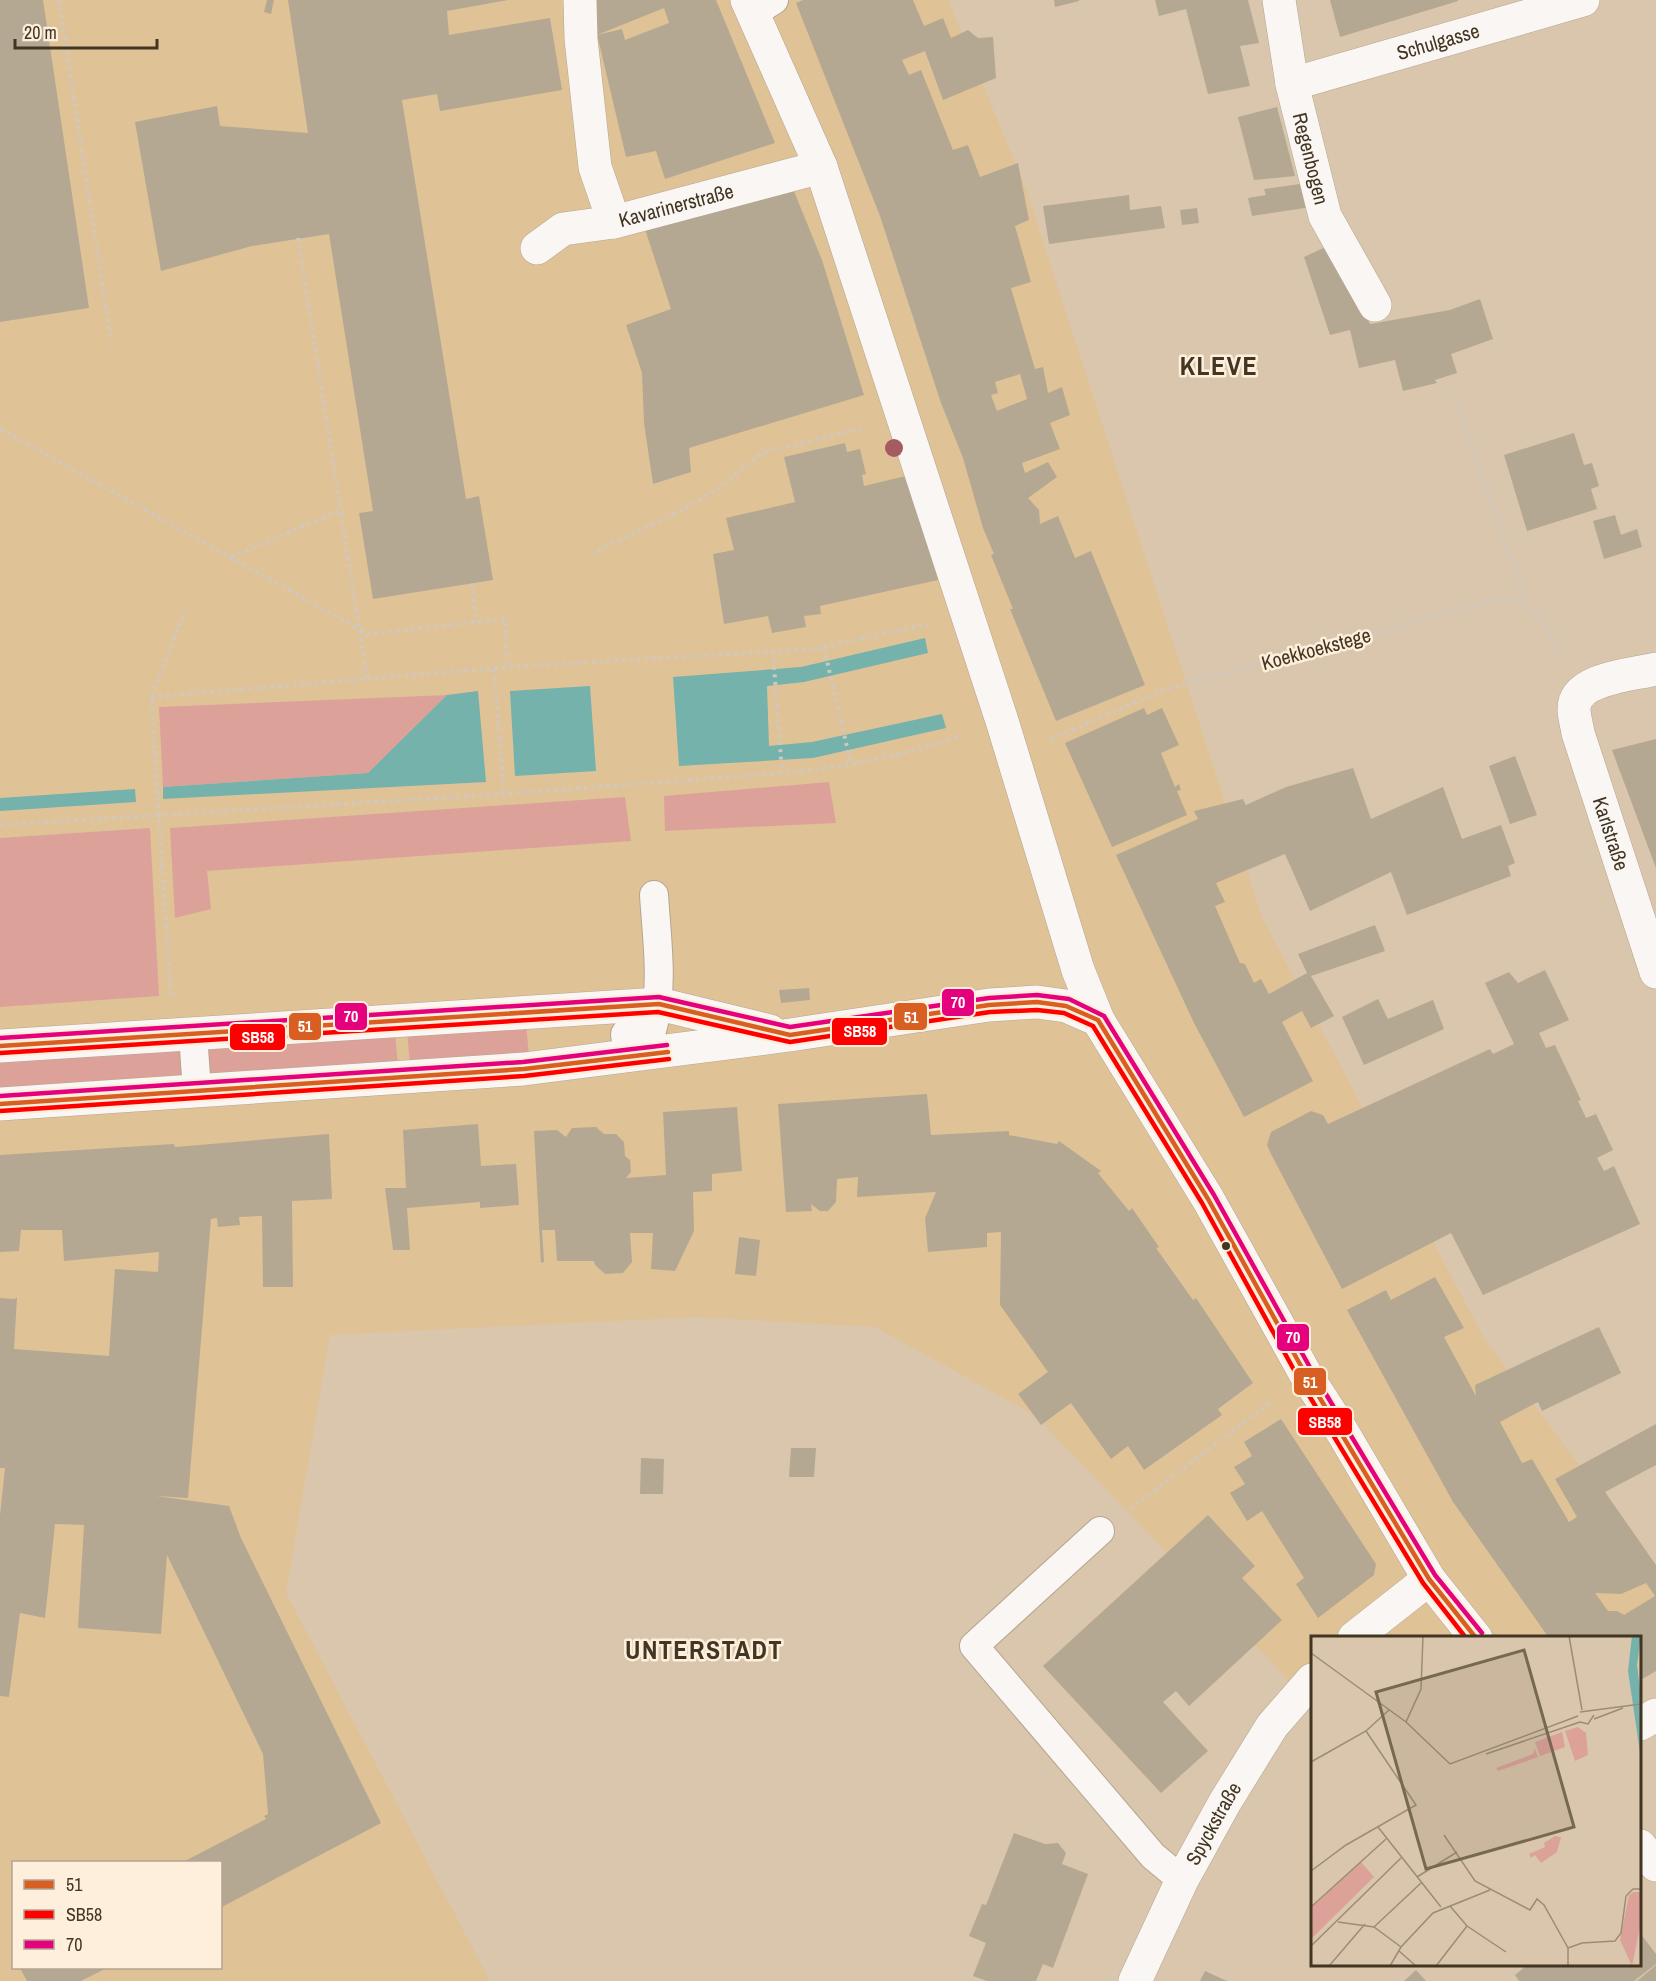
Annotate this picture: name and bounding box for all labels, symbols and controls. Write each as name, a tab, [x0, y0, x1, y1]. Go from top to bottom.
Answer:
scale bar	[15, 12, 158, 50]
street label: Schulgasse	[1393, 17, 1482, 66]
text: 20 m	[24, 20, 57, 45]
street label: Regenbogen	[1287, 110, 1336, 207]
street label: Kavarinerstraße	[616, 177, 736, 233]
district label: KLEVE	[1180, 348, 1258, 383]
street label: Koekkoekstege	[1258, 621, 1374, 676]
street label: Karlstraße	[1587, 793, 1636, 874]
line badge: 70	[941, 988, 975, 1017]
text: 70	[951, 991, 965, 1013]
line badge: 70	[334, 1002, 368, 1031]
line badge: 51	[893, 1002, 928, 1031]
text: 70	[344, 1005, 358, 1027]
text: 51	[904, 1006, 919, 1028]
line badge: 51	[288, 1012, 322, 1041]
text: 51	[298, 1015, 313, 1037]
line badge: SB58	[831, 1017, 888, 1046]
text: SB58	[844, 1020, 876, 1042]
line badge: SB58	[229, 1023, 286, 1051]
text: SB58	[242, 1026, 274, 1048]
unlabelled marker	[1220, 1240, 1232, 1252]
line badge: 70	[1276, 1323, 1310, 1352]
text: 70	[1286, 1326, 1300, 1348]
line badge: 51	[1293, 1367, 1327, 1396]
text: 51	[1303, 1371, 1318, 1393]
line badge: SB58	[1297, 1407, 1353, 1436]
text: SB58	[1309, 1411, 1341, 1433]
district label: UNTERSTADT	[625, 1632, 783, 1667]
inset map	[1311, 1636, 1641, 1966]
street label: Spyckstraße	[1179, 1777, 1247, 1870]
legend	[12, 1861, 222, 1969]
text: 51	[66, 1872, 83, 1897]
text: SB58	[66, 1902, 102, 1927]
text: 70	[66, 1932, 82, 1957]

